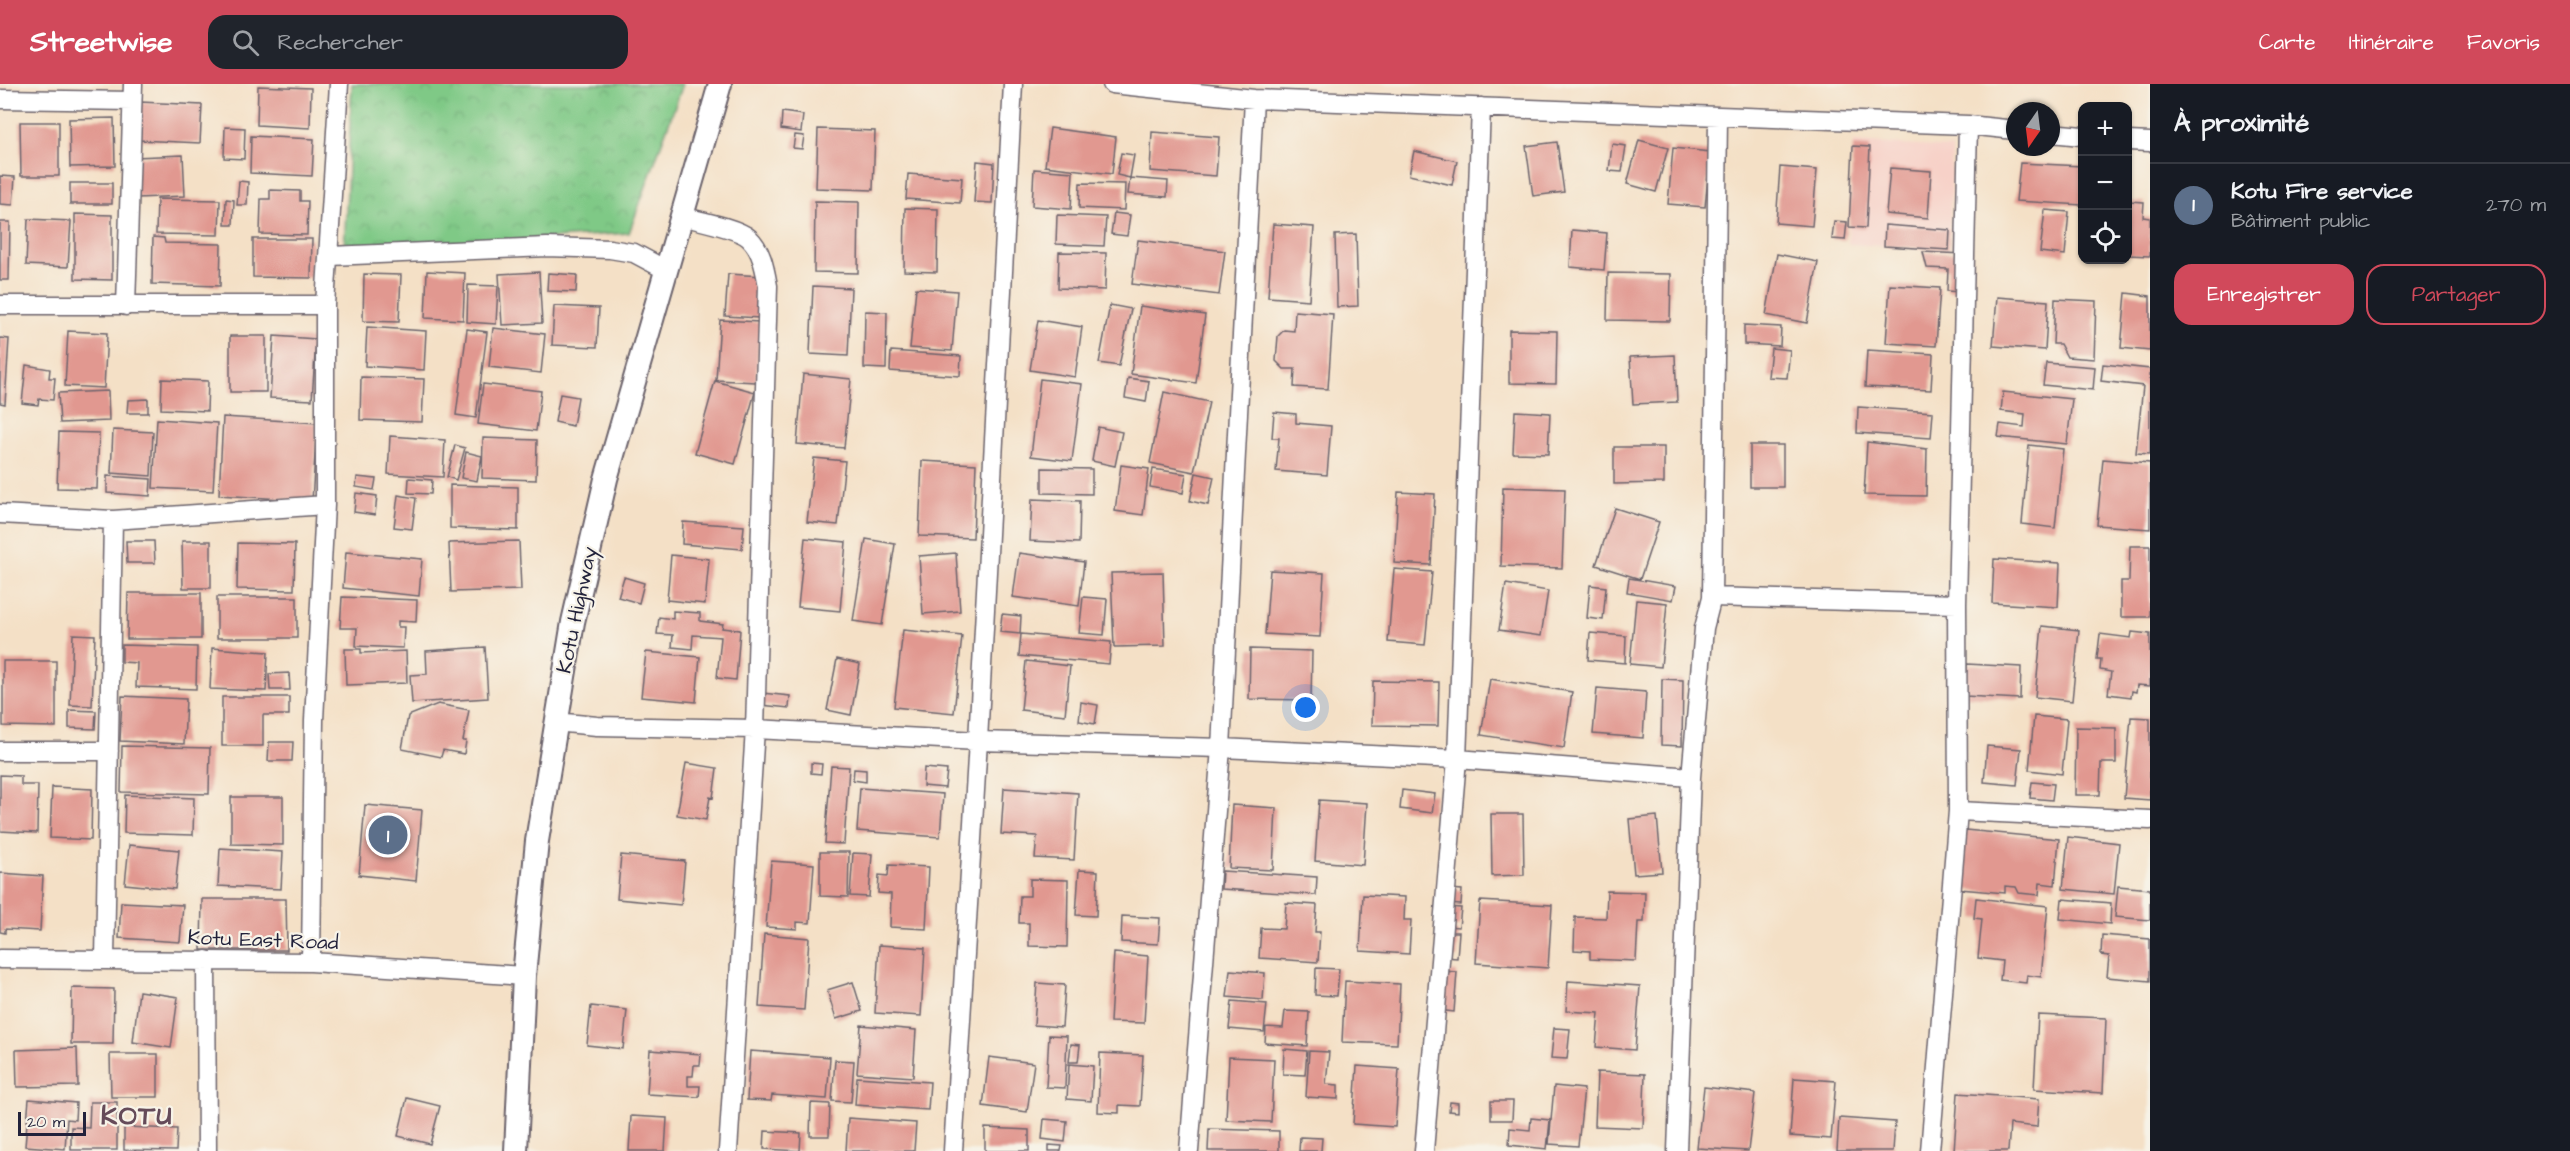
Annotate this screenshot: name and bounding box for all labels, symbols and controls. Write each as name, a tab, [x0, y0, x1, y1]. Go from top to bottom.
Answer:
search box	[208, 15, 628, 69]
text: Streetwise	[30, 23, 172, 62]
icon: search	[229, 26, 262, 59]
text: Rechercher	[277, 27, 403, 58]
text: Carte	[2259, 28, 2316, 57]
text: Itinéraire	[2349, 28, 2434, 57]
text: Favoris	[2467, 28, 2540, 57]
north arrow	[2006, 102, 2060, 156]
map controls	[2078, 102, 2132, 264]
button: +	[2078, 102, 2132, 156]
text: À proximité	[2174, 105, 2309, 141]
button: −	[2078, 156, 2132, 210]
text: Kotu Fire service	[2231, 176, 2413, 207]
text: 1	[2192, 191, 2195, 219]
text: 270 m	[2486, 191, 2546, 219]
text: Bâtiment public	[2231, 207, 2370, 235]
button: locate	[2078, 210, 2132, 264]
button: Enregistrer	[2174, 264, 2354, 325]
button: Partager	[2366, 264, 2546, 325]
street label: Kotu Highway	[549, 544, 607, 676]
your location	[1291, 693, 1320, 722]
pin: 1	[368, 812, 408, 858]
street label: Kotu East Road	[187, 923, 339, 957]
district label: KOTU	[101, 1097, 173, 1135]
scale bar	[18, 1109, 86, 1136]
text: 20 m	[27, 1111, 65, 1133]

